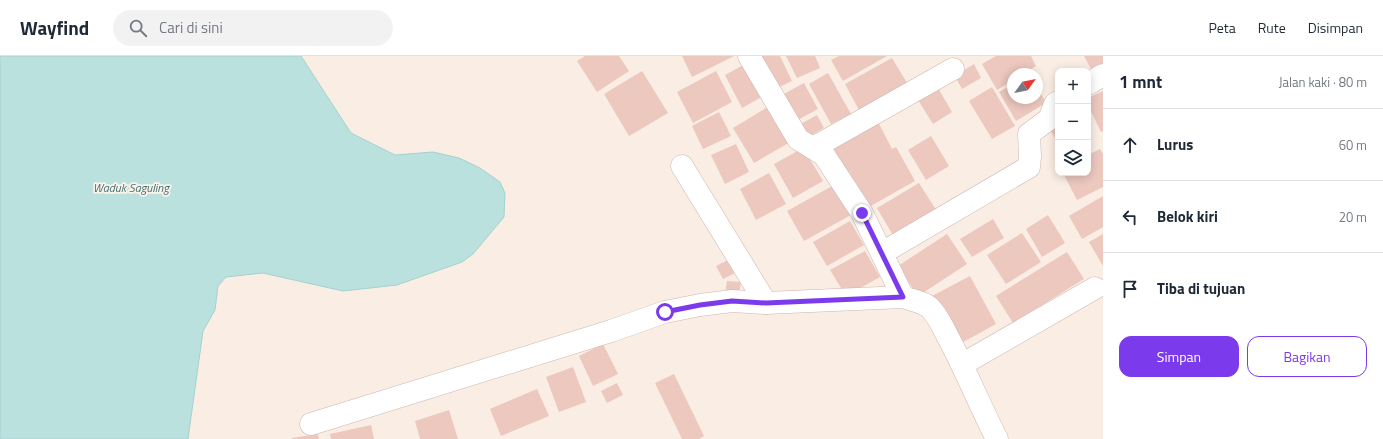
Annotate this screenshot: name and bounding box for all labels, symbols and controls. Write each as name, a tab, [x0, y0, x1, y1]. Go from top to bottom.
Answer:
search box	[113, 10, 393, 46]
text: Wayfind	[20, 13, 89, 42]
text: Cari di sini	[159, 16, 223, 39]
icon: search	[127, 17, 149, 39]
text: Peta	[1209, 17, 1236, 38]
text: Rute	[1258, 17, 1286, 38]
text: Disimpan	[1308, 17, 1363, 38]
north arrow	[1007, 68, 1043, 104]
map controls	[1055, 68, 1091, 176]
button: +	[1055, 68, 1091, 104]
text: 1 mnt	[1119, 69, 1162, 95]
text: Jalan kaki · 80 m	[1279, 72, 1367, 92]
button: −	[1055, 104, 1091, 140]
text: Lurus	[1157, 133, 1193, 156]
icon: ahead	[1119, 134, 1141, 156]
text: 60 m	[1339, 135, 1367, 155]
button: layers	[1055, 140, 1091, 176]
water label: Waduk Saguling	[93, 178, 170, 197]
route end	[853, 204, 871, 222]
text: Belok kiri	[1157, 205, 1218, 228]
icon: left	[1119, 206, 1141, 228]
text: 20 m	[1339, 207, 1367, 227]
text: Tiba di tujuan	[1157, 277, 1245, 300]
icon: arrive	[1119, 278, 1141, 300]
route start	[656, 303, 674, 321]
button: Simpan	[1119, 336, 1239, 377]
button: Bagikan	[1247, 336, 1367, 377]

